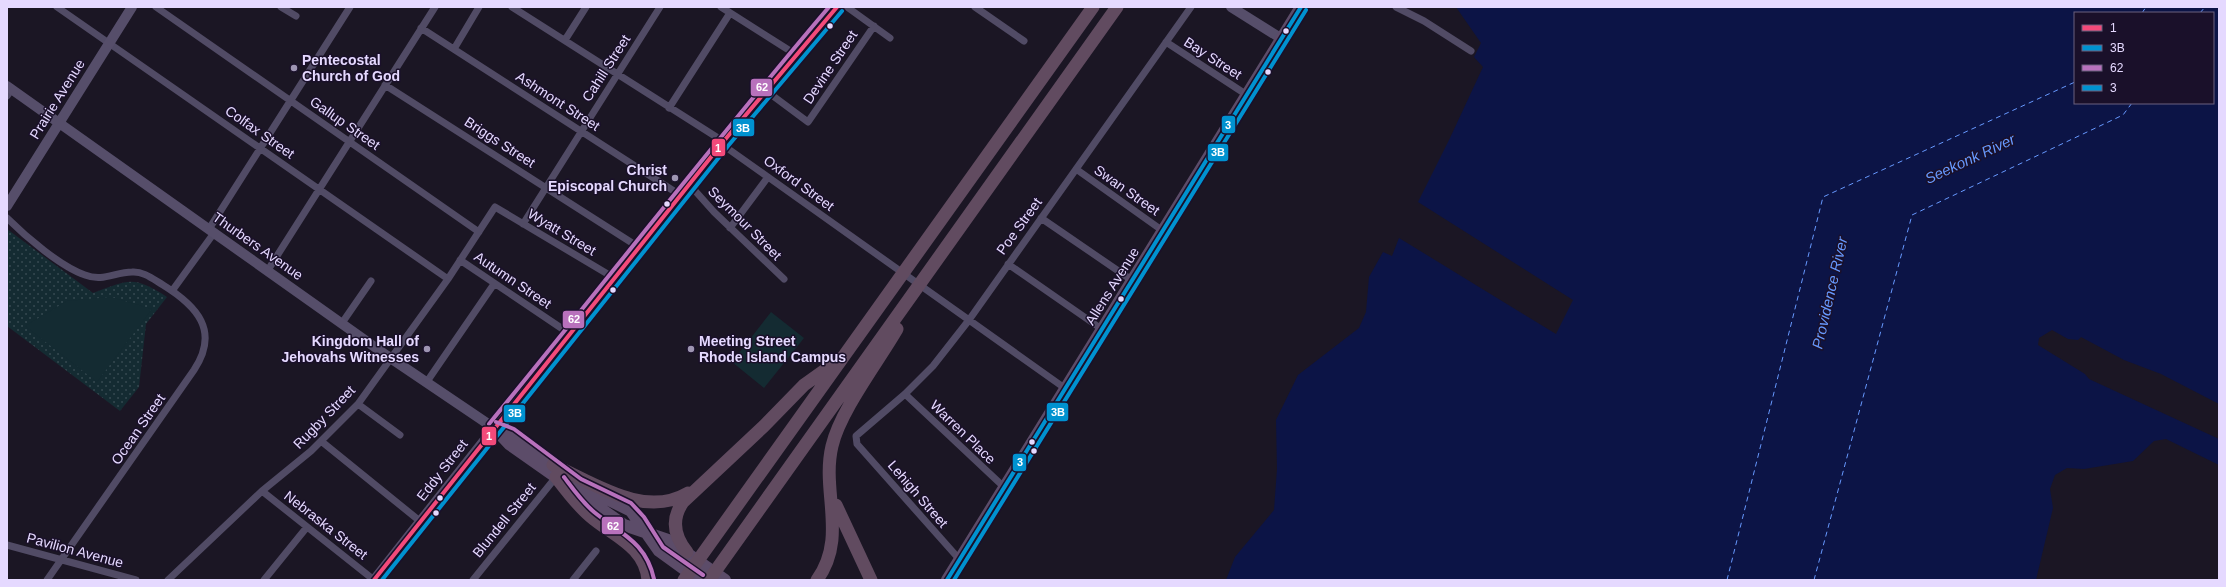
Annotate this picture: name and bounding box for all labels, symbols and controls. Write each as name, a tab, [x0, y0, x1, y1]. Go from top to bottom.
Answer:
legend	[2074, 12, 2214, 104]
unlabelled marker	[825, 21, 835, 31]
text: 1	[2110, 21, 2117, 35]
unlabelled marker	[1281, 26, 1291, 36]
street label: Devine Street	[800, 27, 860, 107]
street label: Cahill Street	[579, 32, 634, 104]
street label: Bay Street	[1181, 33, 1245, 83]
text: 3B	[2110, 41, 2125, 55]
place label: Pentecostal Church of God	[302, 52, 400, 84]
street label: Prairie Avenue	[26, 56, 88, 142]
text: 62	[2110, 61, 2124, 75]
marker: Pentecostal Church of God	[289, 63, 299, 73]
unlabelled marker	[1263, 67, 1273, 77]
street label: Ashmont Street	[513, 68, 603, 134]
line badge: 62	[750, 78, 773, 97]
text: 62	[756, 81, 768, 93]
text: 3	[2110, 81, 2117, 95]
street label: Gallup Street	[307, 93, 383, 153]
street label: Colfax Street	[222, 102, 298, 162]
street label: Briggs Street	[462, 113, 538, 171]
line badge: 3	[1221, 115, 1236, 134]
line badge: 3B	[732, 118, 755, 137]
text: 3	[1225, 119, 1231, 131]
text: 3B	[736, 122, 750, 134]
water label: Seekonk River	[1922, 130, 2018, 187]
line badge: 1	[711, 138, 726, 157]
text: 1	[715, 142, 721, 154]
line badge: 3B	[1207, 143, 1229, 162]
text: 3B	[1211, 146, 1225, 158]
street label: Oxford Street	[761, 152, 837, 214]
place label: Christ Episcopal Church	[548, 162, 667, 194]
street label: Swan Street	[1091, 162, 1163, 218]
marker: Christ Episcopal Church	[670, 173, 680, 183]
street label: Seymour Street	[705, 183, 785, 263]
street label: Poe Street	[993, 194, 1045, 257]
unlabelled marker	[662, 199, 672, 209]
street label: Wyatt Street	[525, 205, 599, 259]
street label: Thurbers Avenue	[210, 209, 306, 283]
water label: Providence River	[1808, 234, 1851, 350]
street label: Allens Avenue	[1082, 244, 1142, 328]
street label: Autumn Street	[471, 248, 555, 312]
unlabelled marker	[608, 285, 618, 295]
unlabelled marker	[1116, 294, 1126, 304]
line badge: 62	[562, 310, 585, 329]
text: 62	[568, 313, 580, 325]
place label: Kingdom Hall of Jehovahs Witnesses	[281, 333, 419, 365]
place label: Meeting Street Rhode Island Campus	[699, 333, 846, 365]
marker: Kingdom Hall of Jehovahs Witnesses	[422, 344, 432, 354]
marker: Meeting Street Rhode Island Campus	[686, 344, 696, 354]
street label: Rugby Street	[290, 382, 358, 452]
street label: Ocean Street	[108, 391, 168, 467]
street label: Warren Place	[927, 397, 999, 467]
line badge: 3B	[1046, 402, 1069, 422]
line badge: 3B	[503, 404, 526, 423]
text: 3B	[1051, 406, 1065, 418]
text: 3B	[508, 407, 522, 419]
line badge: 1	[481, 426, 497, 446]
text: 1	[486, 430, 492, 442]
street label: Eddy Street	[413, 436, 471, 504]
unlabelled marker	[1027, 437, 1037, 447]
unlabelled marker	[1029, 446, 1039, 456]
line badge: 3	[1012, 453, 1027, 472]
text: 3	[1017, 456, 1023, 468]
street label: Lehigh Street	[885, 457, 951, 531]
street label: Blundell Street	[469, 480, 539, 560]
street label: Nebraska Street	[281, 488, 371, 563]
unlabelled marker	[435, 493, 445, 503]
unlabelled marker	[431, 508, 441, 518]
line badge: 62	[601, 516, 624, 535]
text: 62	[607, 520, 619, 532]
street label: Pavilion Avenue	[25, 529, 125, 571]

